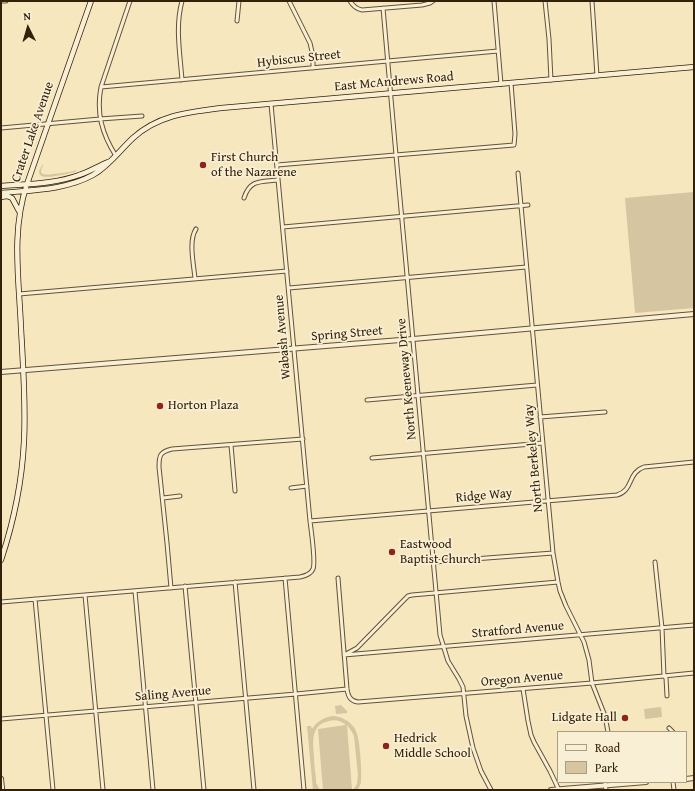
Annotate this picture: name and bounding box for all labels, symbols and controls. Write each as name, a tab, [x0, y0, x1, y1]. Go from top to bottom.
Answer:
north arrow	[8, 8, 48, 48]
text: N	[23, 8, 31, 24]
street label: Hybiscus Street	[256, 47, 342, 71]
street label: East McAndrews Road	[334, 69, 454, 95]
street label: Crater Lake Avenue	[9, 80, 57, 184]
place label: First Church of the Nazarene	[211, 150, 297, 181]
marker: First Church of the Nazarene	[198, 160, 208, 170]
street label: Wabash Avenue	[272, 294, 294, 380]
street label: North Keeneway Drive	[394, 317, 420, 441]
street label: Spring Street	[311, 323, 383, 345]
place label: Horton Plaza	[168, 398, 239, 414]
marker: Horton Plaza	[155, 401, 165, 411]
street label: North Berkeley Way	[521, 403, 547, 513]
street label: Ridge Way	[455, 486, 513, 506]
place label: Eastwood Baptist Church	[400, 537, 481, 568]
marker: Eastwood Baptist Church	[387, 547, 397, 557]
street label: Stratford Avenue	[471, 618, 565, 642]
street label: Oregon Avenue	[480, 668, 564, 690]
street label: Saling Avenue	[134, 683, 212, 705]
place label: Lidgate Hall	[552, 710, 617, 726]
marker: Lidgate Hall	[620, 713, 630, 723]
place label: Hedrick Middle School	[394, 731, 471, 762]
legend	[557, 731, 687, 783]
text: Road	[595, 739, 620, 756]
marker: Hedrick Middle School	[381, 741, 391, 751]
text: Park	[595, 759, 618, 776]

